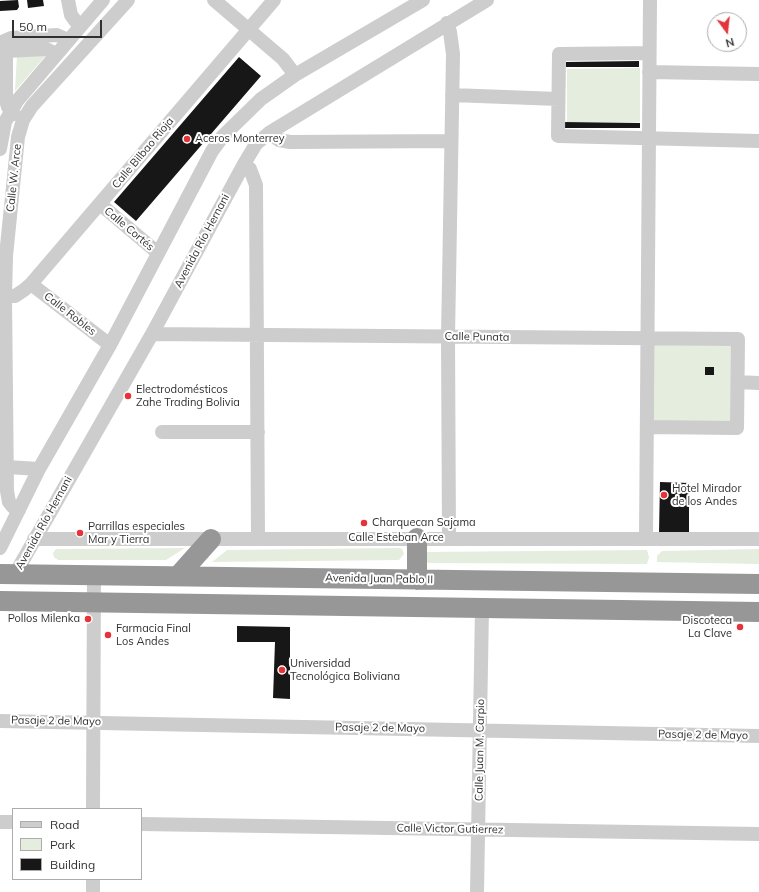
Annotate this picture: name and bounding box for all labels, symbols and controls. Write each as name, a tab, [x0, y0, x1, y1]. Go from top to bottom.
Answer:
scale bar	[14, 12, 104, 38]
north arrow	[707, 12, 747, 52]
text: 50 m	[19, 19, 47, 34]
text: N	[724, 35, 736, 50]
street label: Calle Bilbao Rioja	[109, 115, 177, 191]
place label: Aceros Monterrey	[195, 132, 284, 146]
marker: Aceros Monterrey	[182, 134, 192, 144]
street label: Calle W. Arce	[4, 143, 24, 213]
street label: Avenida Río Hernani	[172, 192, 232, 290]
street label: Calle Cortés	[101, 204, 157, 254]
street label: Calle Robles	[41, 290, 99, 338]
street label: Calle Punata	[444, 330, 510, 344]
place label: Electrodomésticos Zahe Trading Bolivia	[136, 383, 240, 409]
marker: Electrodomésticos Zahe Trading Bolivia	[123, 391, 133, 401]
street label: Avenida Río Hernani	[13, 474, 75, 572]
place label: Hotel Mirador de los Andes	[672, 482, 741, 508]
marker: Hotel Mirador de los Andes	[659, 490, 669, 500]
place label: Charquecan Sajama	[372, 516, 476, 530]
marker: Charquecan Sajama	[359, 518, 369, 528]
place label: Parrillas especiales Mar y Tierra	[88, 520, 185, 546]
marker: Parrillas especiales Mar y Tierra	[75, 528, 85, 538]
street label: Calle Esteban Arce	[348, 531, 444, 545]
street label: Avenida Juan Pablo II	[325, 571, 433, 587]
place label: Pollos Milenka	[8, 612, 80, 626]
marker: Pollos Milenka	[83, 614, 93, 624]
place label: Discoteca La Clave	[682, 614, 732, 640]
place label: Farmacia Final Los Andes	[116, 622, 191, 648]
marker: Discoteca La Clave	[735, 622, 745, 632]
marker: Farmacia Final Los Andes	[103, 630, 113, 640]
place label: Universidad Tecnológica Boliviana	[290, 657, 400, 683]
marker: Universidad Tecnológica Boliviana	[277, 665, 287, 675]
street label: Calle Juan M. Carpio	[473, 699, 487, 801]
street label: Pasaje 2 de Mayo	[11, 714, 101, 728]
street label: Pasaje 2 de Mayo	[335, 721, 425, 735]
street label: Pasaje 2 de Mayo	[658, 728, 748, 742]
legend	[12, 808, 142, 880]
text: Road	[50, 817, 79, 832]
street label: Calle Victor Gutierrez	[396, 821, 504, 837]
text: Park	[50, 837, 75, 852]
text: Building	[50, 857, 95, 872]

